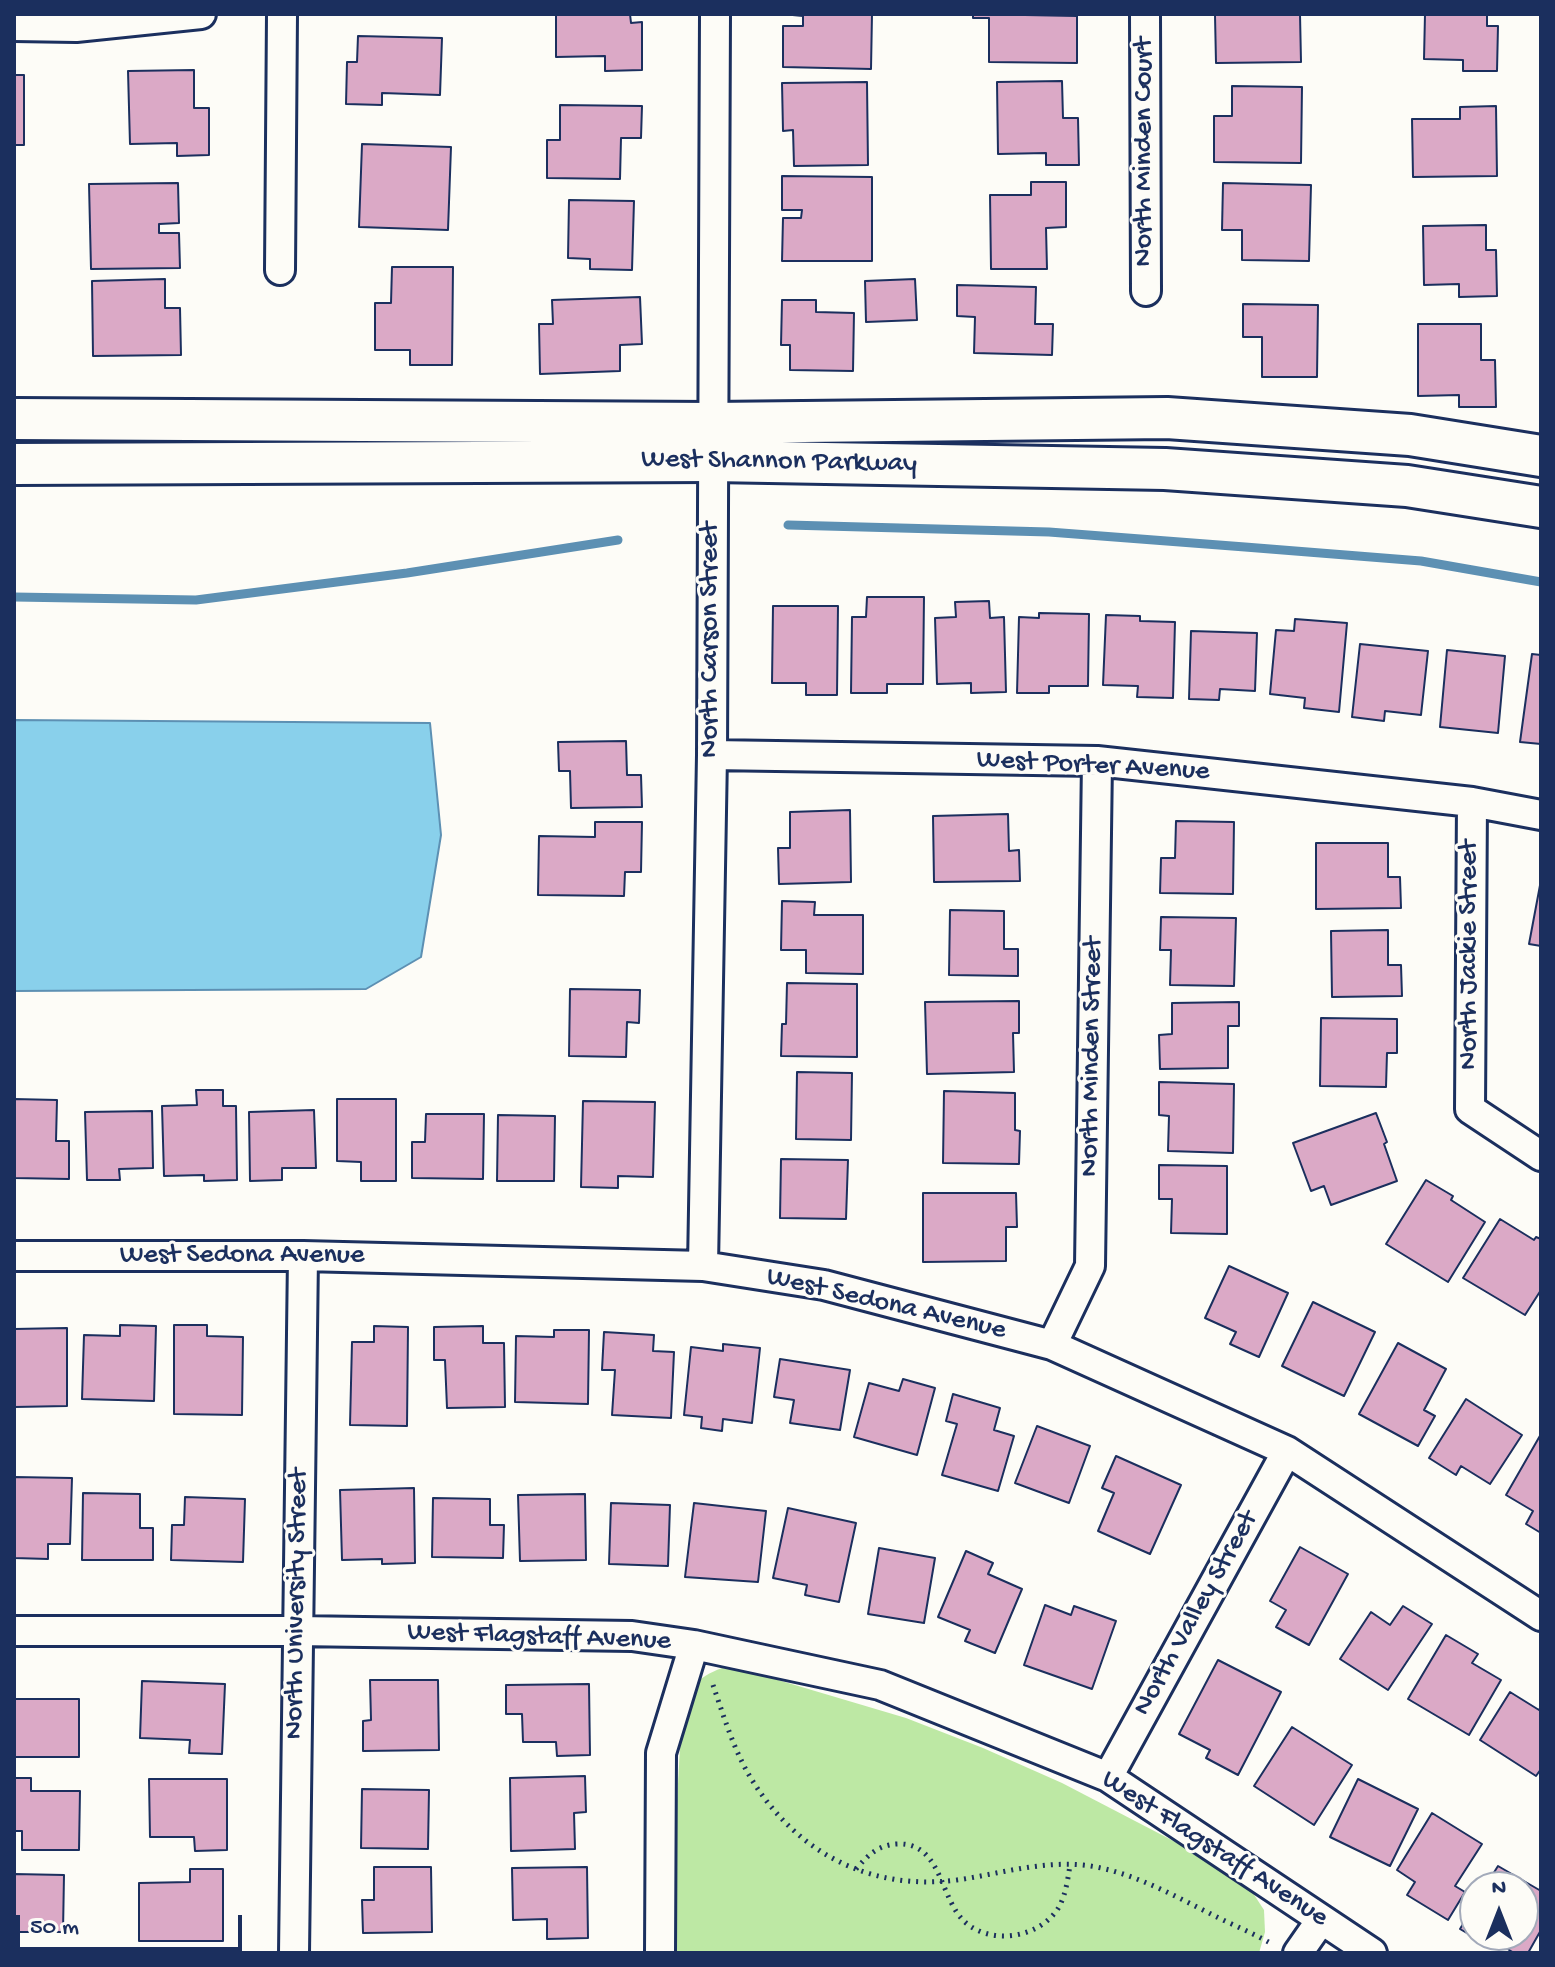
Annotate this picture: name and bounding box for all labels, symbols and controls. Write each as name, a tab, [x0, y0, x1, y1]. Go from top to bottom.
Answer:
street label: North Minden Court	[1129, 37, 1163, 267]
street label: West Shannon Parkway	[641, 444, 917, 482]
street label: North Carson Street	[695, 522, 729, 758]
street label: West Porter Avenue	[976, 744, 1210, 790]
street label: North Jackie Street	[1454, 840, 1488, 1070]
street label: North Minden Street	[1074, 937, 1112, 1177]
street label: West Sedona Avenue	[120, 1240, 364, 1274]
street label: West Sedona Avenue	[763, 1261, 1009, 1349]
street label: North University Street	[279, 1468, 317, 1740]
street label: North Valley Street	[1127, 1506, 1267, 1722]
street label: West Flagstaff Avenue	[407, 1617, 671, 1659]
street label: West Flagstaff Avenue	[1094, 1764, 1334, 1936]
north arrow	[1459, 1871, 1539, 1951]
text: N	[1492, 1876, 1506, 1902]
scale bar	[20, 1899, 246, 1949]
text: 50 m	[30, 1914, 79, 1943]

